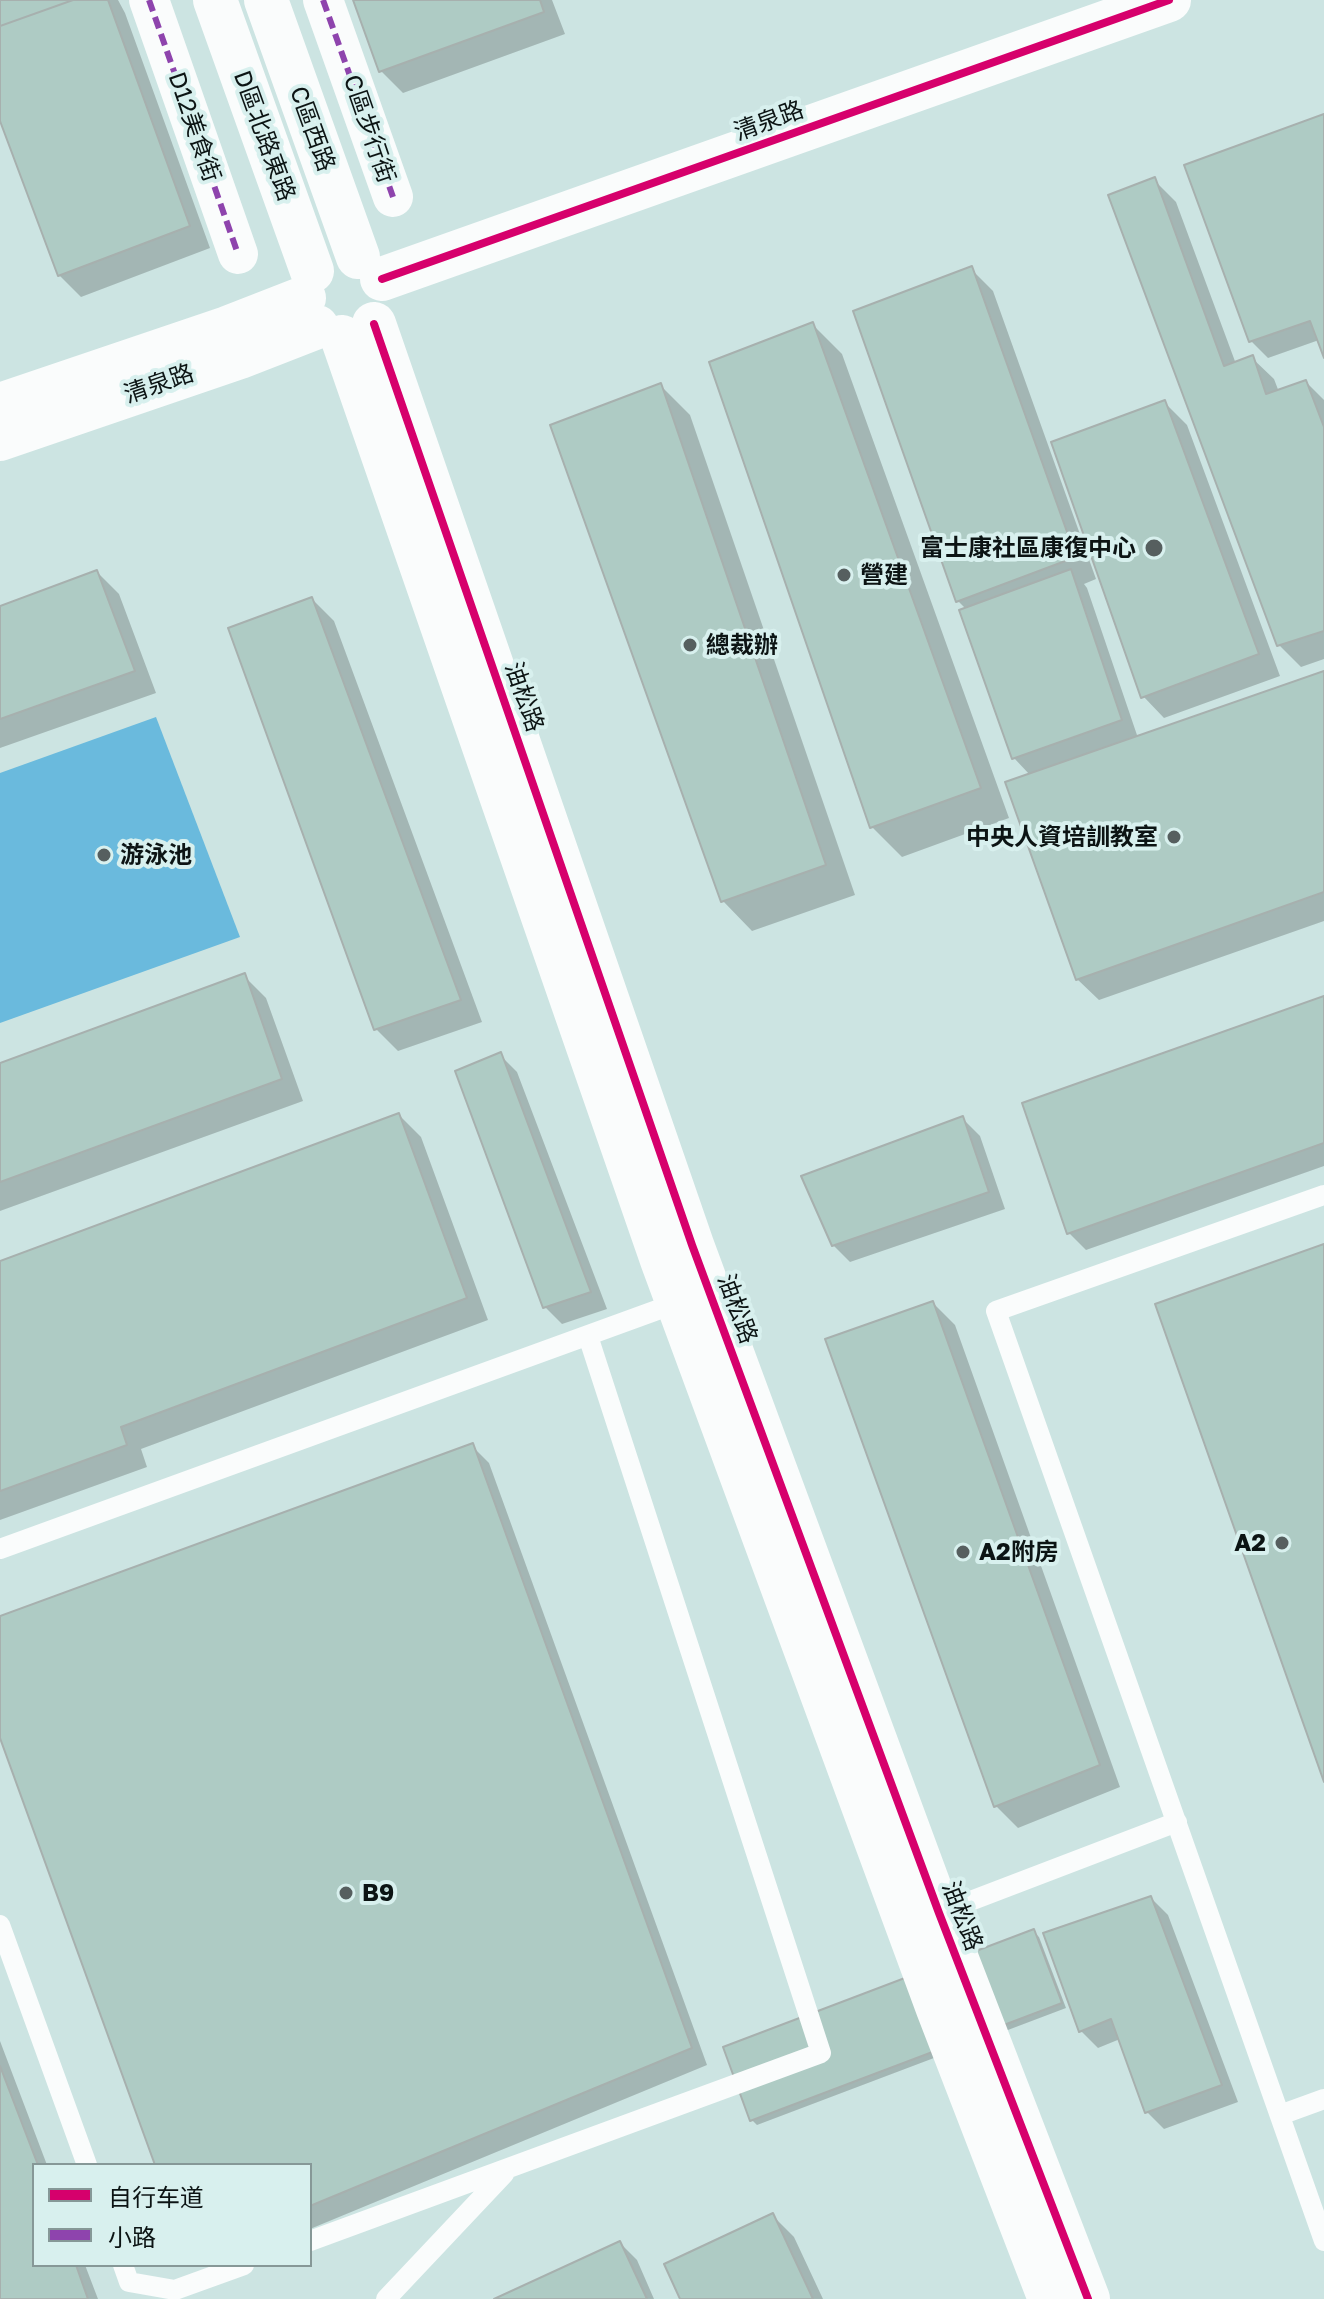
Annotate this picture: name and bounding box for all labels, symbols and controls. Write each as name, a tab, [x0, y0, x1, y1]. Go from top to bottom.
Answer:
street label: D區北路東路	[227, 67, 301, 205]
street label: D12美食街	[162, 68, 226, 186]
street label: C區步行街	[337, 71, 401, 187]
street label: C區西路	[283, 83, 341, 175]
street label: 清泉路	[730, 95, 808, 147]
street label: 清泉路	[120, 359, 198, 409]
place label: 富士康社區康復中心	[920, 534, 1136, 562]
marker: 富士康社區康復中心	[1143, 537, 1165, 559]
place label: 營建	[860, 561, 908, 589]
marker: 營建	[835, 566, 853, 584]
place label: 總裁辦	[706, 631, 778, 659]
marker: 總裁辦	[681, 636, 699, 654]
street label: 油松路	[499, 658, 549, 736]
place label: 中央人資培訓教室	[966, 823, 1158, 851]
marker: 中央人資培訓教室	[1165, 828, 1183, 846]
place label: 游泳池	[120, 841, 192, 869]
marker: 游泳池	[95, 846, 113, 864]
street label: 油松路	[711, 1270, 763, 1348]
place label: A2	[1234, 1529, 1266, 1557]
marker: A2	[1273, 1534, 1291, 1552]
place label: A2附房	[979, 1538, 1059, 1566]
marker: A2附房	[954, 1543, 972, 1561]
street label: 油松路	[936, 1877, 988, 1955]
place label: B9	[362, 1879, 394, 1907]
marker: B9	[337, 1884, 355, 1902]
legend	[32, 2163, 312, 2267]
text: 自行车道	[108, 2182, 204, 2211]
text: 小路	[108, 2222, 156, 2251]

